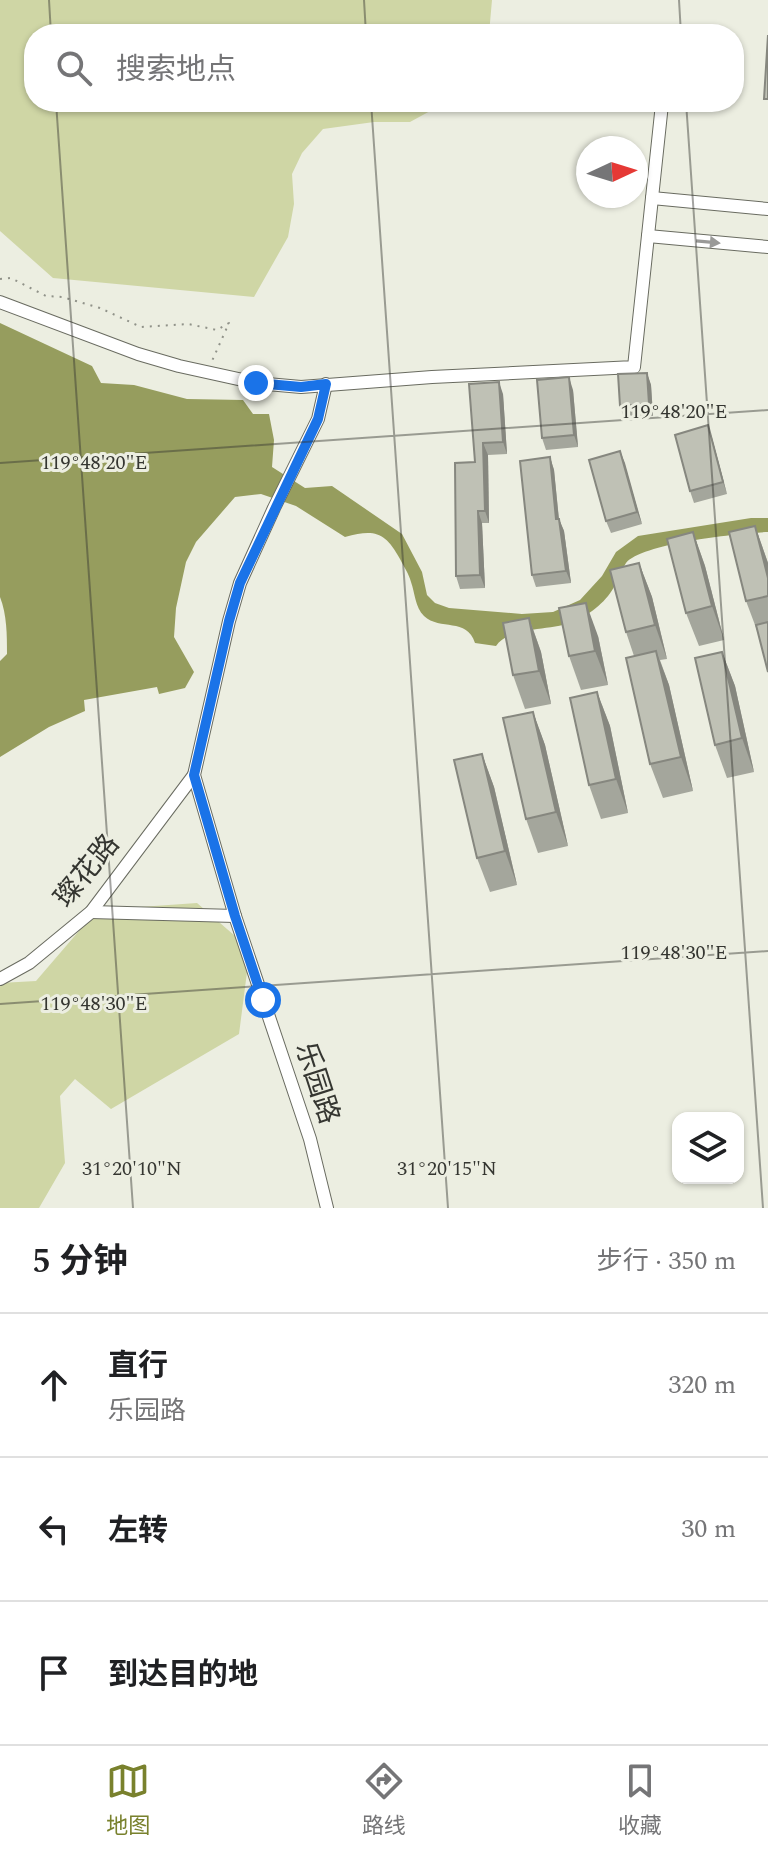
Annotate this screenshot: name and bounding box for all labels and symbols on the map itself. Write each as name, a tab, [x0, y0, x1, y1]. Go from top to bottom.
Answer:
north arrow	[576, 136, 648, 208]
one-way arrow	[696, 235, 721, 248]
route end	[238, 365, 274, 401]
text: 119°48'20"E	[620, 397, 728, 427]
text: 119°48'20"E	[40, 448, 148, 478]
street label: 璨花路	[44, 825, 130, 917]
text: 119°48'30"E	[620, 938, 728, 968]
route start	[245, 982, 281, 1018]
text: 119°48'30"E	[40, 989, 148, 1019]
street label: 乐园路	[284, 1036, 350, 1130]
text: 31°20'10"N	[82, 1154, 182, 1184]
text: 31°20'15"N	[397, 1154, 497, 1184]

